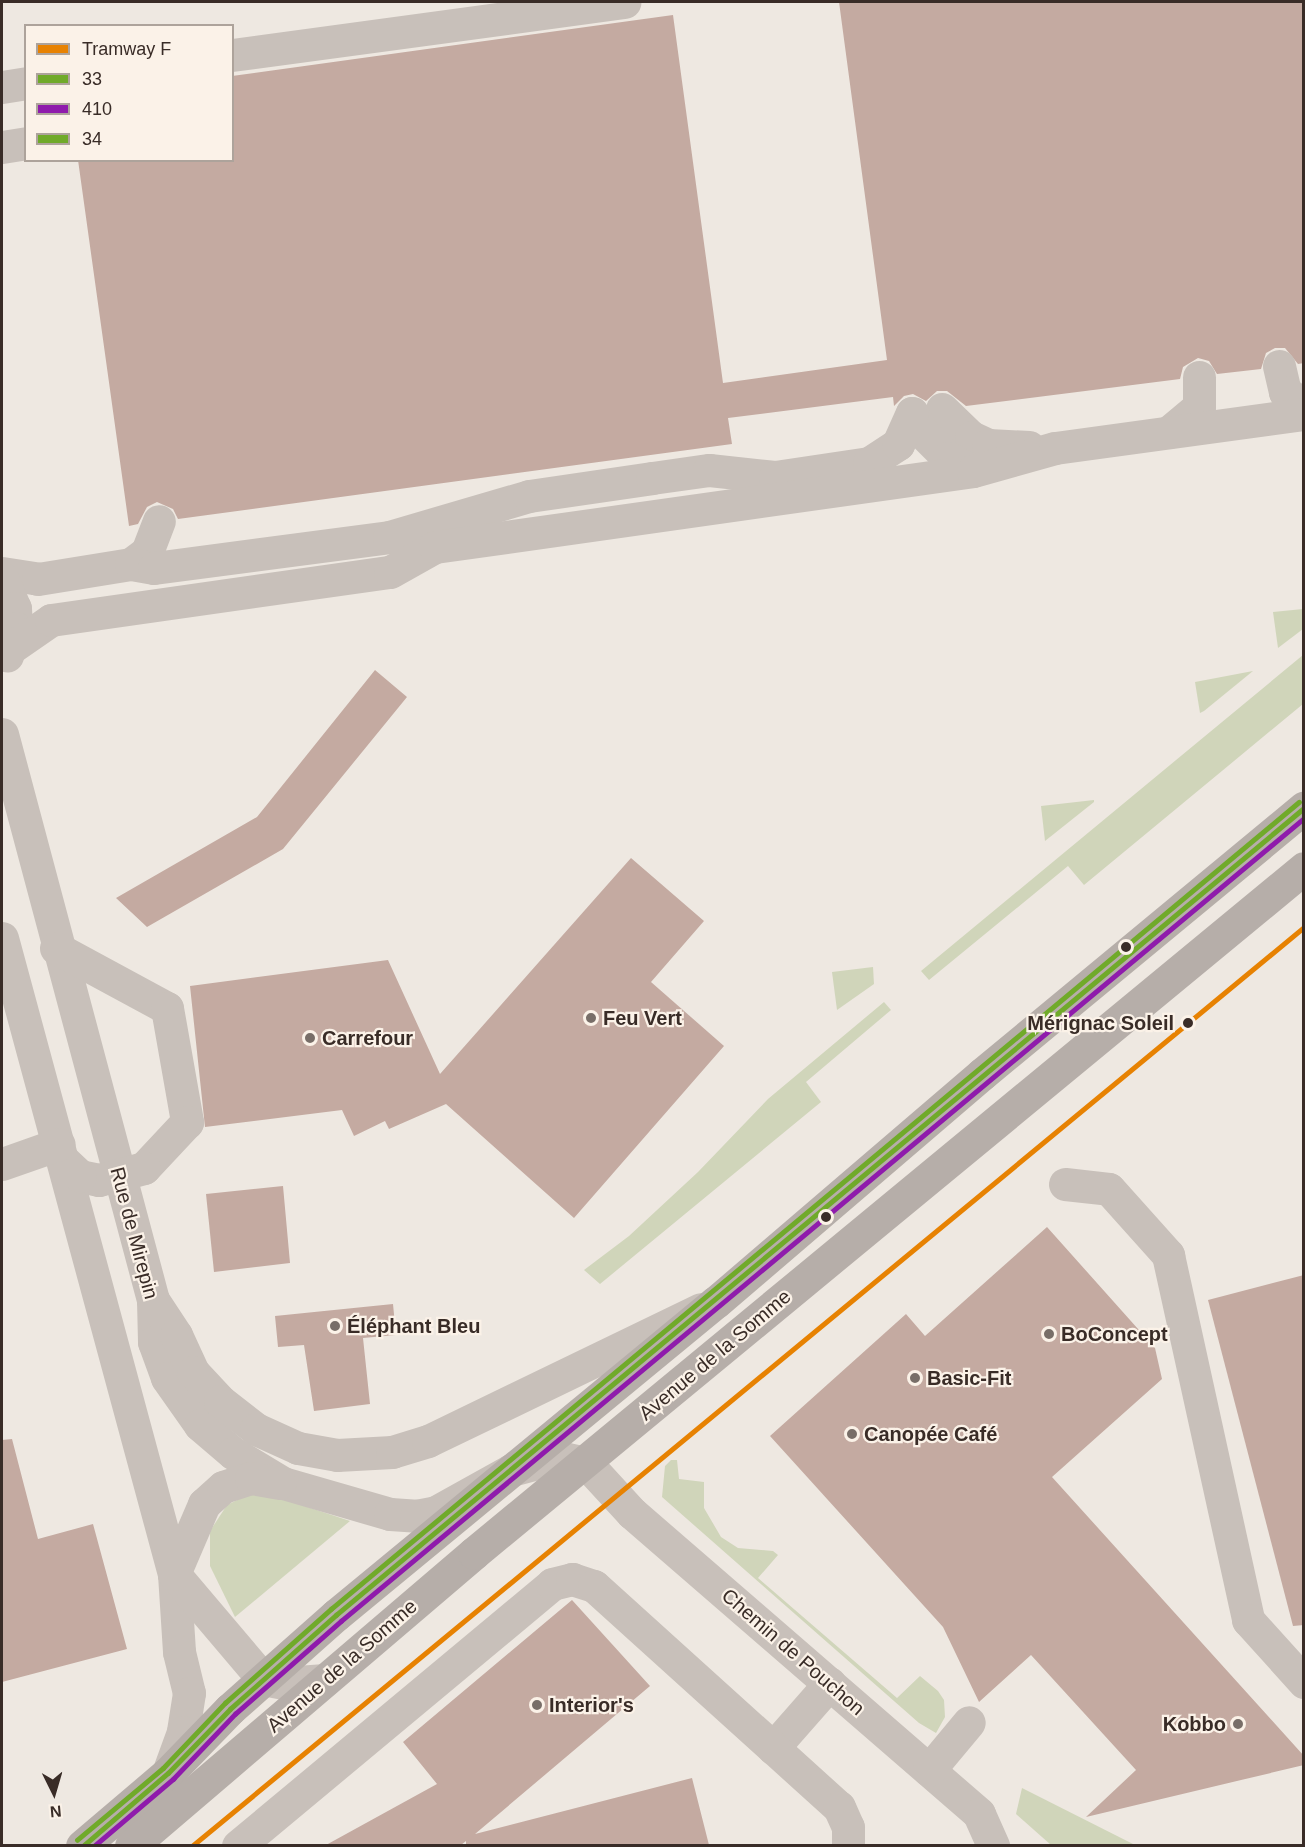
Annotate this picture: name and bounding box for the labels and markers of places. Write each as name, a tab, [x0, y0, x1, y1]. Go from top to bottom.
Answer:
unlabelled marker	[1120, 941, 1132, 953]
place label: Feu Vert	[603, 1006, 682, 1030]
marker: Feu Vert	[584, 1011, 598, 1025]
place label: Mérignac Soleil	[1027, 1011, 1174, 1035]
marker: Mérignac Soleil	[1179, 1014, 1197, 1032]
place label: Carrefour	[322, 1026, 413, 1050]
marker: Carrefour	[303, 1031, 317, 1045]
unlabelled marker	[820, 1211, 832, 1223]
place label: Éléphant Bleu	[347, 1314, 480, 1338]
marker: Éléphant Bleu	[328, 1319, 342, 1333]
place label: BoConcept	[1061, 1322, 1168, 1346]
marker: BoConcept	[1042, 1327, 1056, 1341]
place label: Basic-Fit	[927, 1366, 1011, 1390]
marker: Basic-Fit	[908, 1371, 922, 1385]
place label: Canopée Café	[864, 1422, 997, 1446]
marker: Canopée Café	[845, 1427, 859, 1441]
place label: Interior's	[549, 1693, 634, 1717]
marker: Interior's	[530, 1698, 544, 1712]
place label: Kobbo	[1163, 1712, 1226, 1736]
marker: Kobbo	[1231, 1717, 1245, 1731]

